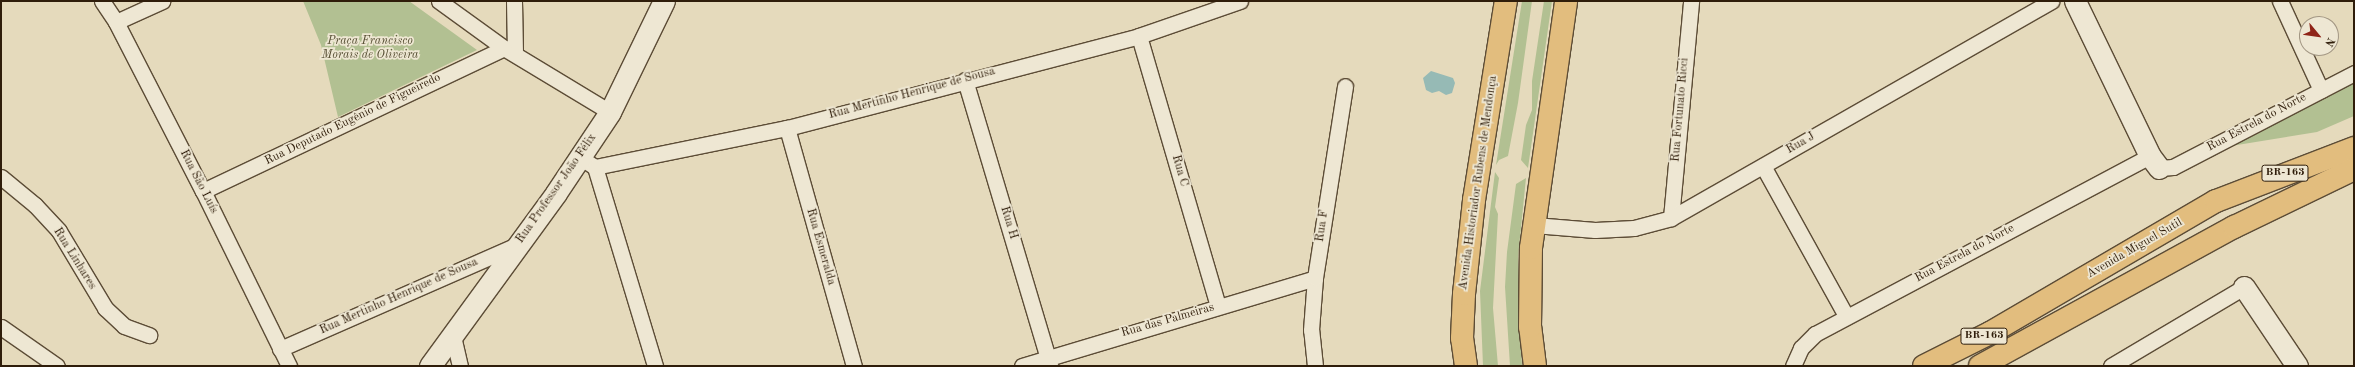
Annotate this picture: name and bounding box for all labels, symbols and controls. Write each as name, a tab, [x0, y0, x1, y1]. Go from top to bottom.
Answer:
north arrow	[2299, 16, 2339, 56]
park label: Praça Francisco Morais de Oliveira	[321, 35, 419, 63]
text: N	[2322, 35, 2336, 48]
street label: Rua Fortunato Ricci	[1669, 57, 1693, 163]
street label: Rua Mertinho Henrique de Sousa	[827, 65, 997, 123]
street label: Rua Deputado Eugênio de Figueiredo	[263, 71, 443, 169]
street label: Avenida Historiador Rubens de Mendonça	[1457, 75, 1501, 291]
street label: Rua Estrela do Norte	[2205, 91, 2309, 155]
street label: Rua J	[1784, 130, 1818, 158]
street label: Rua Professor João Félix	[514, 131, 600, 247]
street label: Rua São Luís	[176, 148, 220, 216]
street label: Rua C	[1168, 153, 1190, 189]
road number: BR-163	[2261, 164, 2309, 182]
street label: Rua H	[996, 205, 1020, 241]
street label: Rua Esmeralda	[802, 207, 838, 287]
street label: Rua F	[1314, 209, 1332, 243]
street label: Avenida Miguel Sutil	[2085, 216, 2185, 282]
street label: Rua Estrela do Norte	[1913, 222, 2017, 286]
street label: Rua Linhares	[49, 225, 99, 293]
street label: Rua Mertinho Henrique de Sousa	[318, 256, 480, 338]
street label: Rua das Palmeiras	[1120, 301, 1216, 341]
road number: BR-163	[1960, 327, 2008, 345]

